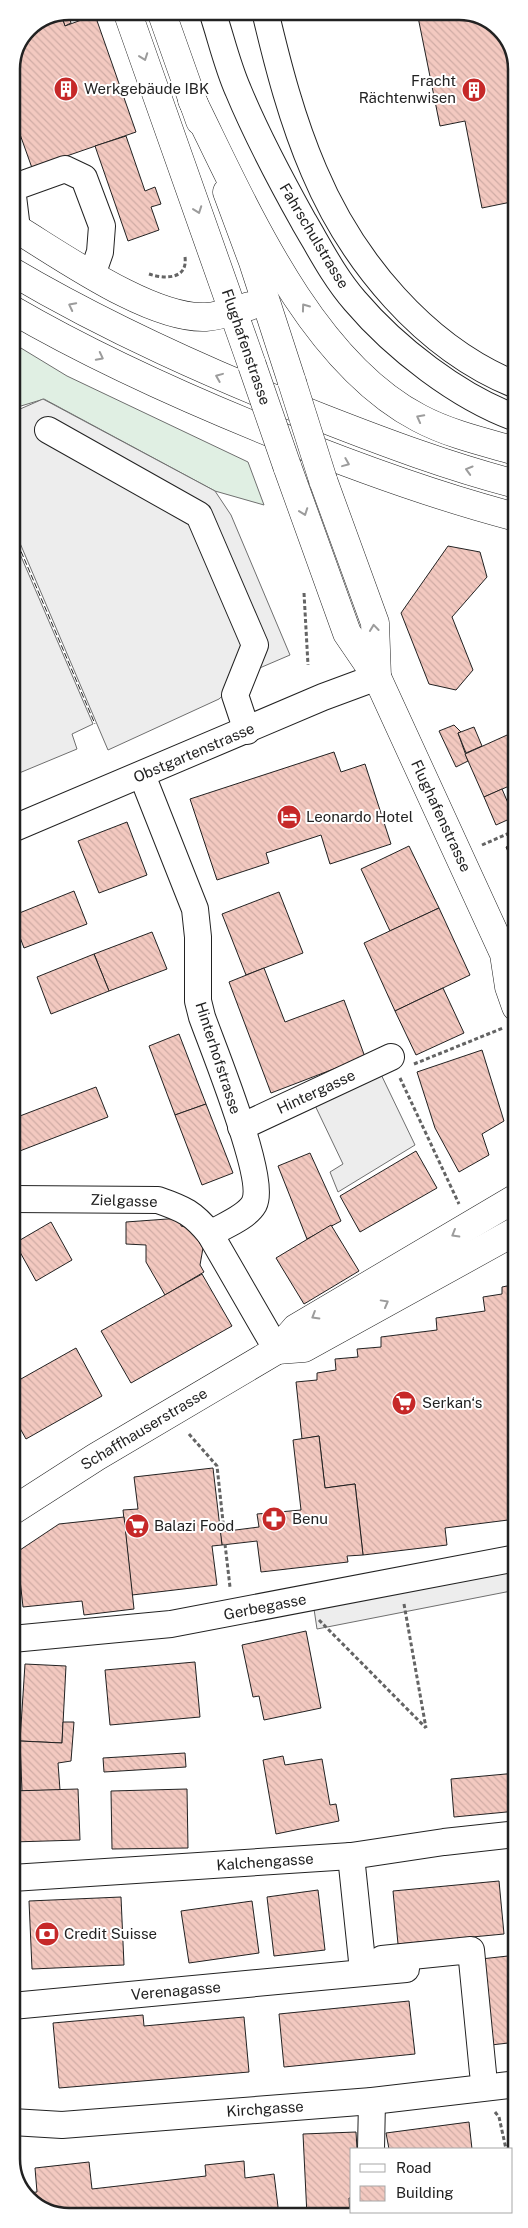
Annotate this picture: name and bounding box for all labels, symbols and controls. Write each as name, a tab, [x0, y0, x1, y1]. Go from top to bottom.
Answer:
one-way arrow	[138, 53, 148, 61]
place label: Fracht Rächtenwisen	[359, 72, 456, 106]
building icon: Werkgebäude IBK	[53, 76, 79, 102]
building icon: Fracht Rächtenwisen	[461, 77, 487, 103]
place label: Werkgebäude IBK	[84, 80, 209, 97]
street label: Fahrschulstrasse	[276, 180, 353, 291]
one-way arrow	[192, 206, 202, 214]
street label: Flughafenstrasse	[219, 287, 274, 407]
one-way arrow	[69, 302, 78, 312]
one-way arrow	[302, 304, 310, 313]
one-way arrow	[95, 351, 104, 361]
one-way arrow	[215, 373, 223, 383]
one-way arrow	[417, 414, 426, 424]
one-way arrow	[341, 457, 350, 467]
one-way arrow	[465, 466, 474, 476]
one-way arrow	[298, 507, 308, 516]
one-way arrow	[369, 624, 380, 632]
street label: Obstgartenstrasse	[131, 719, 257, 786]
street label: Flughafenstrasse	[408, 757, 475, 874]
hotel icon: Leonardo Hotel	[276, 804, 302, 830]
place label: Leonardo Hotel	[306, 808, 413, 825]
street label: Hinterhofstrasse	[192, 1000, 245, 1116]
street label: Hintergasse	[274, 1066, 358, 1117]
street label: Zielgasse	[90, 1191, 158, 1210]
one-way arrow	[451, 1227, 460, 1237]
one-way arrow	[379, 1300, 388, 1310]
one-way arrow	[311, 1310, 320, 1320]
street label: Schaffhauserstrasse	[77, 1384, 210, 1473]
supermarket icon: Serkan‘s	[391, 1390, 417, 1416]
place label: Serkan‘s	[422, 1394, 482, 1411]
pharmacy icon: Benu	[261, 1506, 287, 1532]
place label: Benu	[292, 1510, 328, 1527]
supermarket icon: Balazi Food	[124, 1513, 150, 1539]
place label: Balazi Food	[154, 1517, 234, 1534]
street label: Gerbegasse	[222, 1590, 308, 1623]
street label: Kalchengasse	[216, 1850, 314, 1873]
bank icon: Credit Suisse	[34, 1921, 60, 1947]
place label: Credit Suisse	[64, 1925, 157, 1942]
street label: Verenagasse	[130, 1978, 222, 2003]
street label: Kirchgasse	[226, 2097, 304, 2120]
legend	[350, 2148, 513, 2213]
text: Road	[396, 2159, 432, 2176]
text: Building	[396, 2184, 454, 2201]

